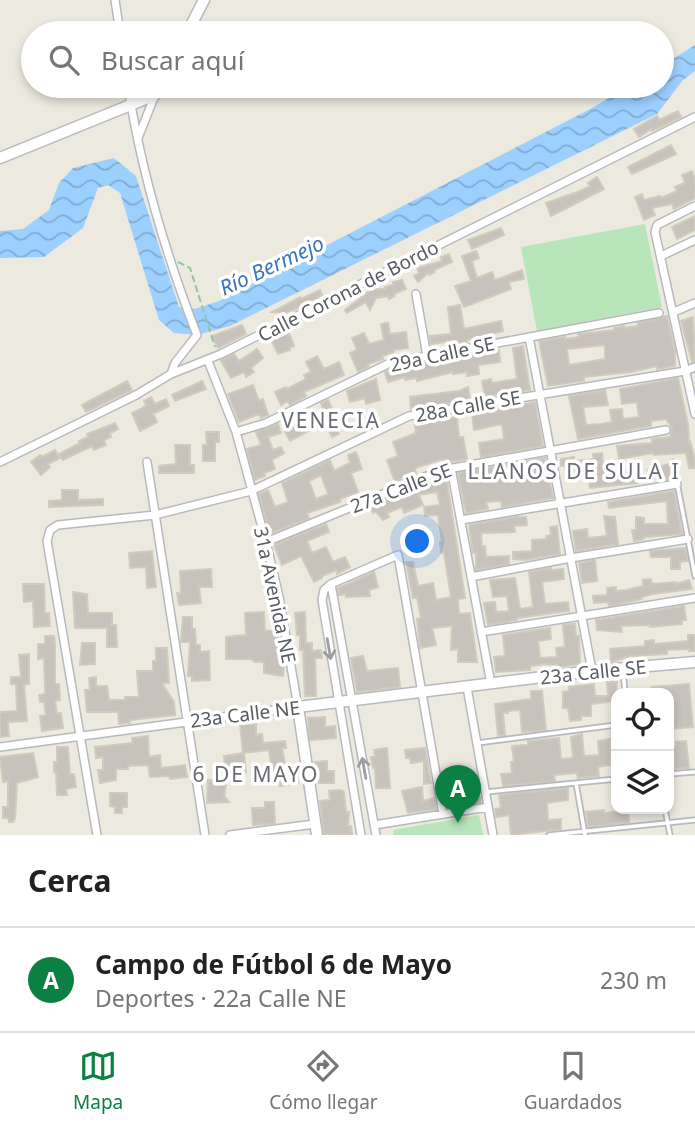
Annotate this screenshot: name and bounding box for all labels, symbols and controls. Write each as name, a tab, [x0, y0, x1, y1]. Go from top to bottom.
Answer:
search box	[21, 21, 674, 98]
icon: search	[45, 41, 83, 79]
text: Buscar aquí	[101, 42, 244, 78]
water label: Río Bermejo	[215, 229, 328, 302]
street label: Calle Corona de Bordo	[253, 234, 443, 348]
street label: 29a Calle SE	[387, 330, 497, 378]
street label: 28a Calle SE	[413, 384, 523, 428]
district label: VENECIA	[281, 406, 381, 434]
street label: 27a Calle SE	[347, 457, 455, 519]
district label: LLANOS DE SULA I	[467, 457, 681, 485]
street label: 31a Avenida NE	[248, 524, 302, 666]
your location	[400, 524, 434, 558]
one-way arrow	[322, 637, 336, 659]
street label: 23a Calle SE	[539, 654, 647, 690]
map controls	[611, 688, 674, 814]
button: locate	[611, 688, 674, 751]
street label: 23a Calle NE	[189, 694, 301, 734]
button: layers	[611, 751, 674, 814]
one-way arrow	[357, 757, 370, 780]
district label: 6 DE MAYO	[192, 760, 320, 788]
pin: A	[435, 765, 481, 823]
text: Cerca	[28, 860, 111, 901]
text: Campo de Fútbol 6 de Mayo	[95, 946, 452, 982]
text: A	[43, 964, 59, 996]
text: 230 m	[600, 964, 667, 996]
text: Deportes · 22a Calle NE	[95, 982, 346, 1014]
tab: Mapa	[73, 1047, 123, 1115]
tab: Cómo llegar	[269, 1047, 378, 1115]
tab: Guardados	[524, 1047, 622, 1115]

